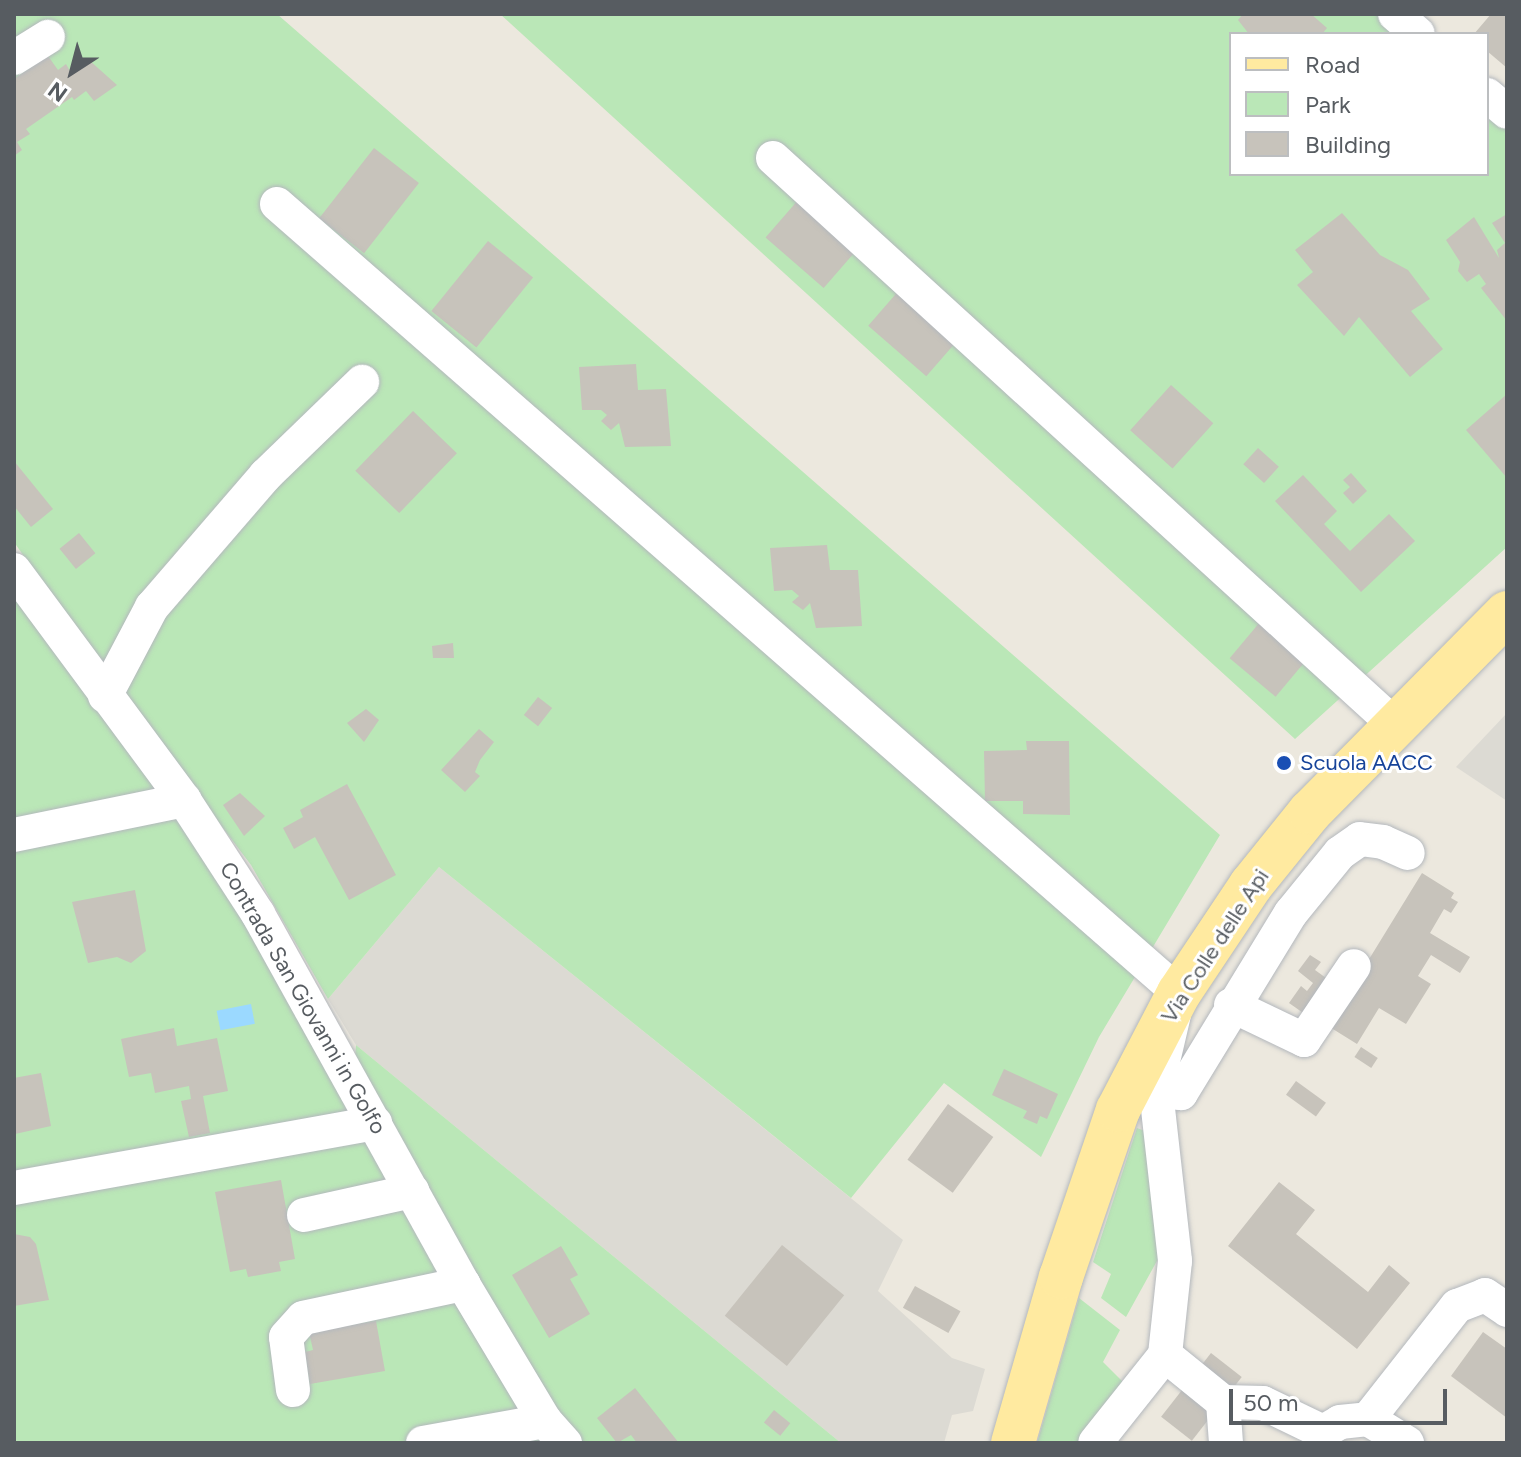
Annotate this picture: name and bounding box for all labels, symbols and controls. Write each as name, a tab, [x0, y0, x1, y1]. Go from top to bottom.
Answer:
north arrow	[32, 32, 112, 112]
legend	[1229, 32, 1489, 176]
text: Road	[1305, 50, 1360, 79]
text: N	[43, 76, 72, 108]
text: Park	[1305, 90, 1351, 119]
text: Building	[1305, 130, 1391, 159]
place label: Scuola AACC	[1300, 750, 1433, 776]
marker: Scuola AACC	[1275, 754, 1293, 772]
street label: Contrada San Giovanni in Golfo	[214, 857, 392, 1139]
street label: Via Colle delle Api	[1156, 864, 1274, 1028]
scale bar	[1233, 1373, 1451, 1423]
text: 50 m	[1243, 1388, 1299, 1417]

